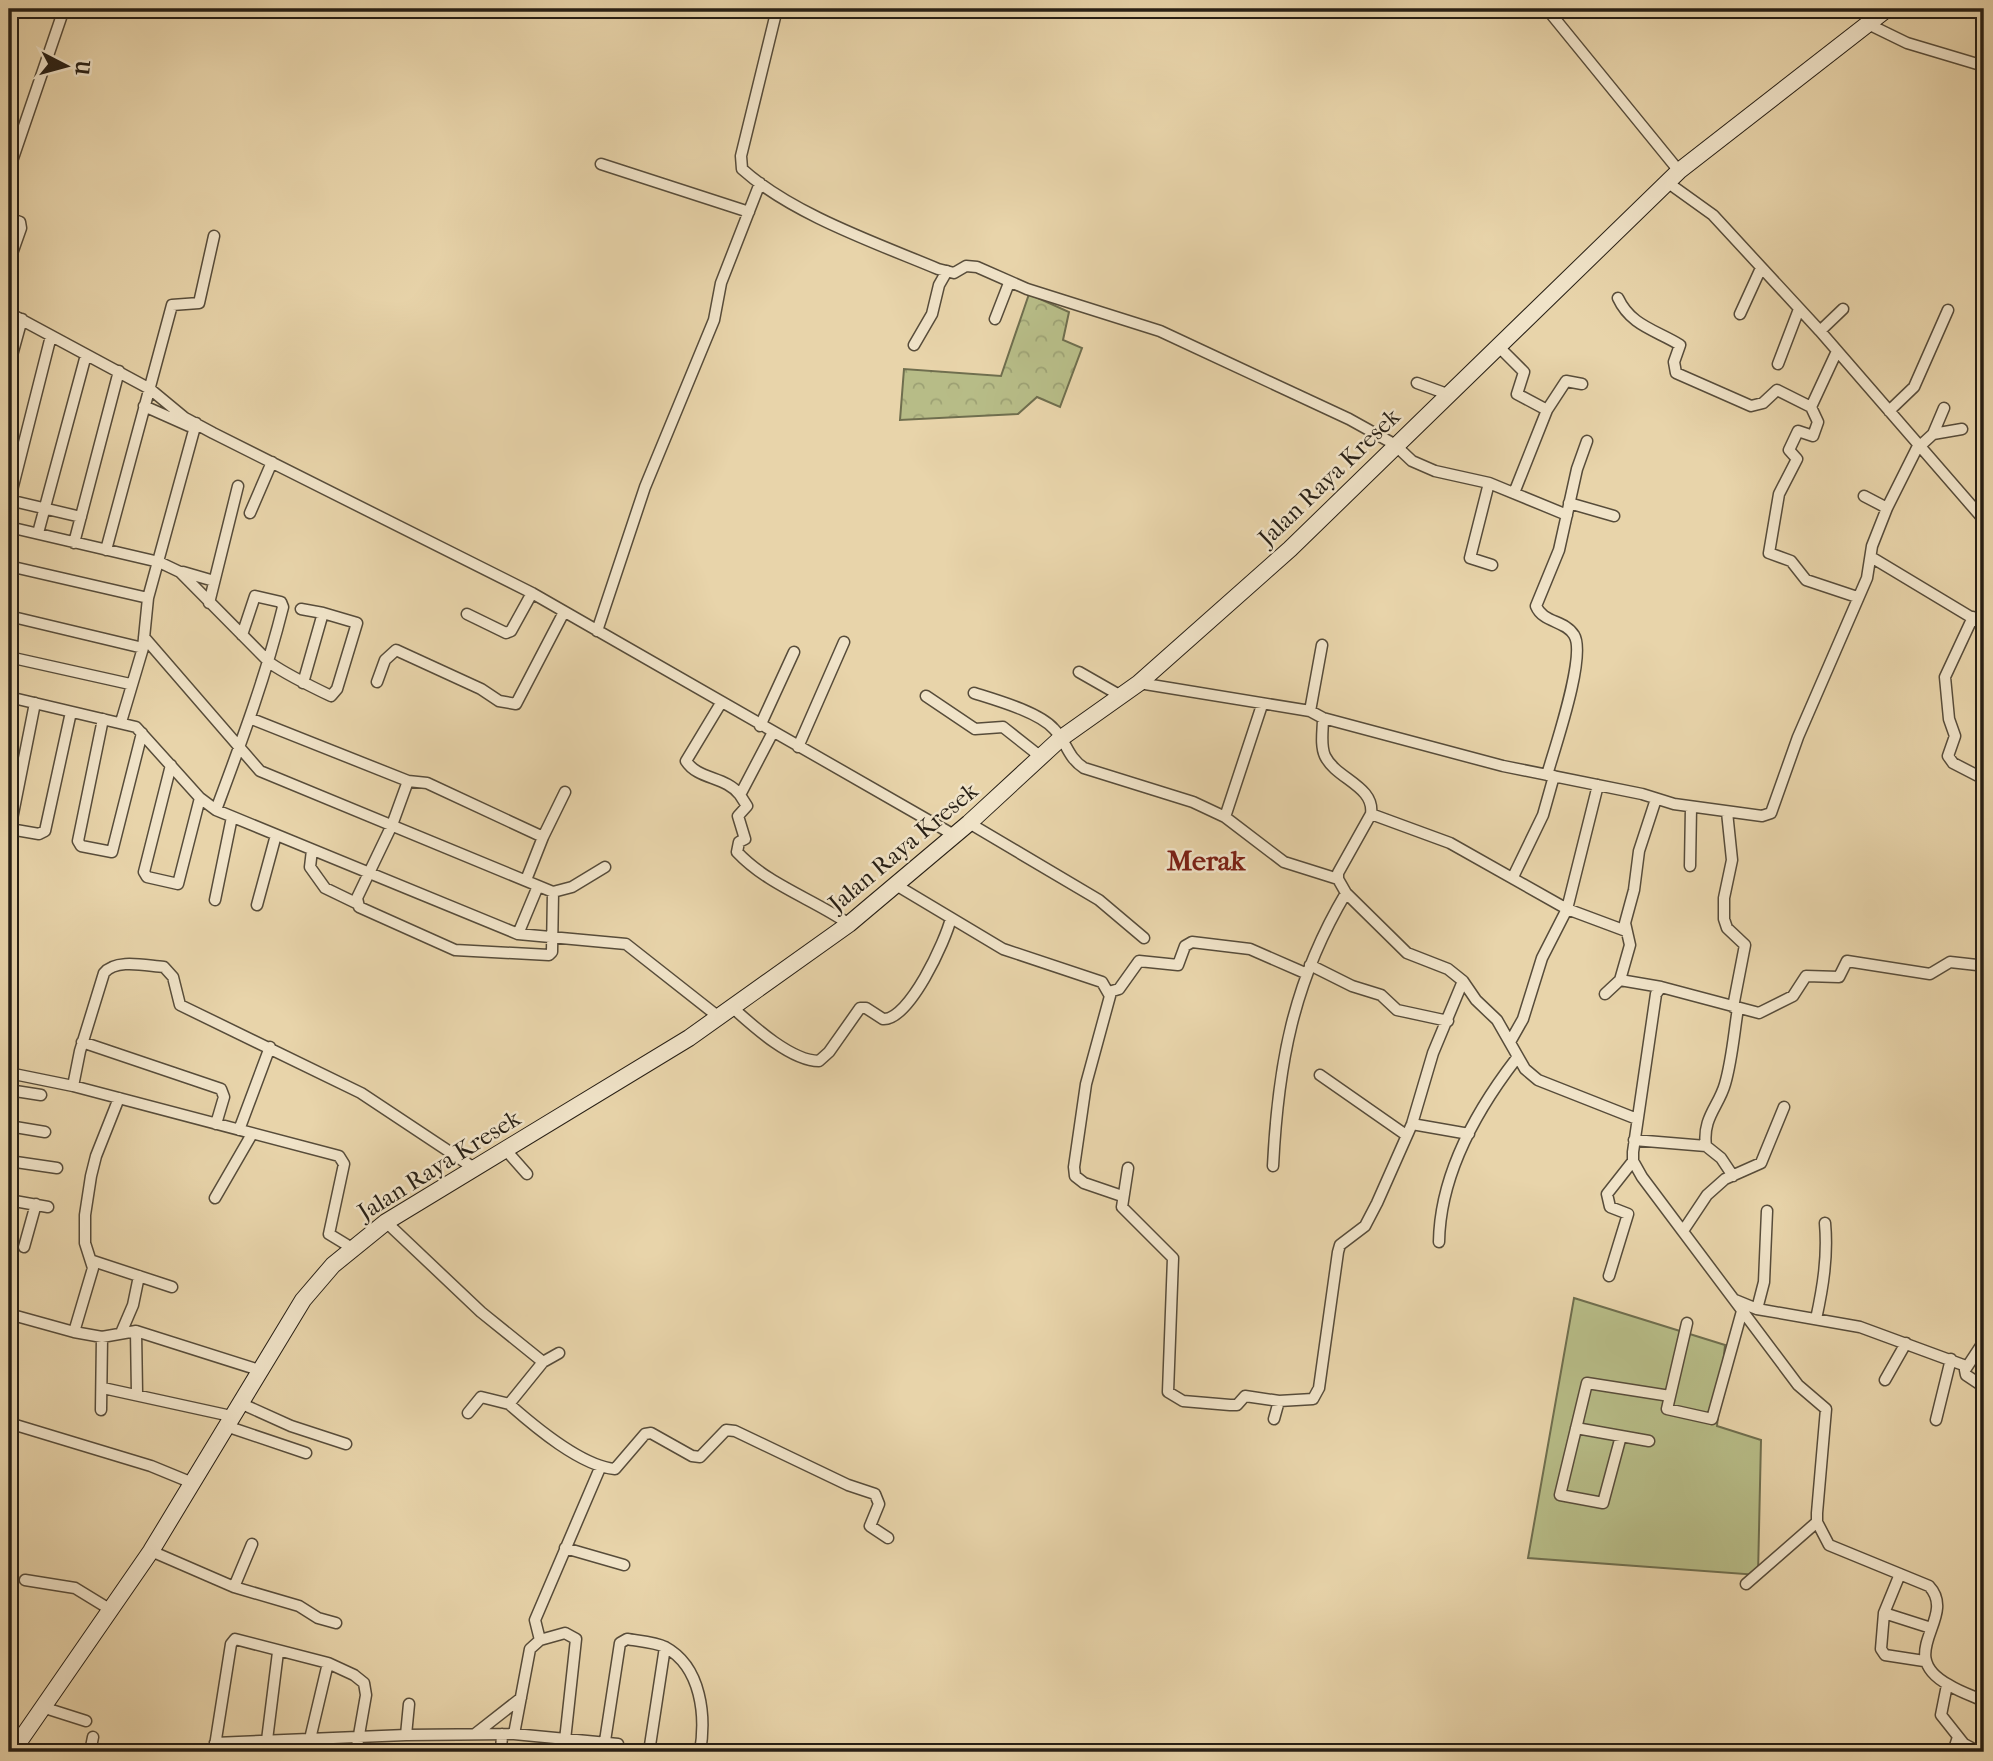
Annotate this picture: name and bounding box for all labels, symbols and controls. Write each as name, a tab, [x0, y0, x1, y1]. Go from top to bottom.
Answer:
north arrow	[32, 32, 102, 102]
text: U	[70, 58, 94, 76]
street label: Jalan Raya Kresek	[1251, 402, 1406, 553]
street label: Jalan Raya Kresek	[821, 776, 984, 919]
district label: Merak	[1167, 844, 1247, 877]
street label: Jalan Raya Kresek	[351, 1103, 526, 1227]

